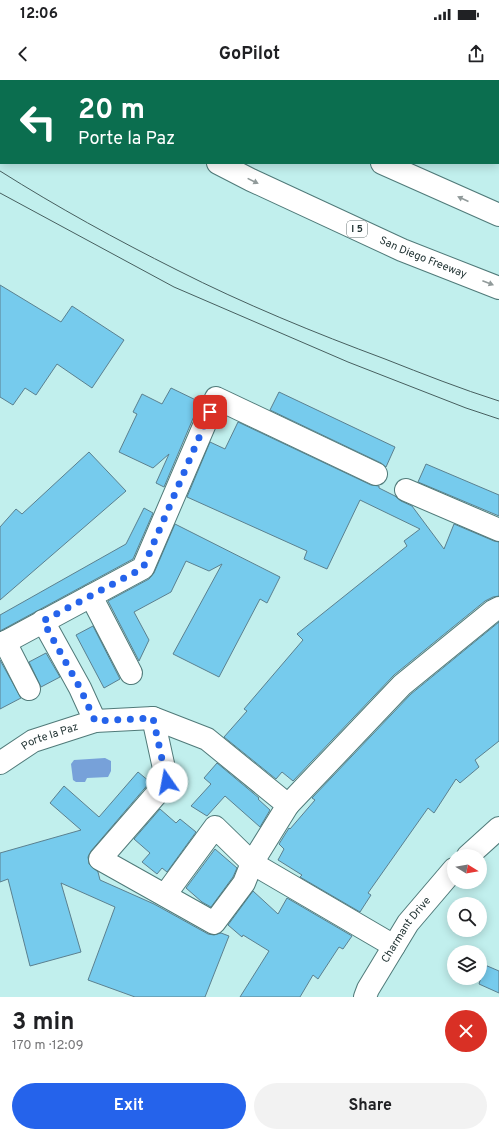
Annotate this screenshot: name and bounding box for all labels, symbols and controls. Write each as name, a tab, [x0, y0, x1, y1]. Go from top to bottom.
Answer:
text: 12:06	[20, 5, 58, 24]
icon: back	[12, 43, 34, 65]
text: GoPilot	[219, 43, 280, 66]
icon: share	[465, 43, 487, 65]
text: 20 m	[78, 93, 145, 129]
icon: left	[12, 96, 64, 148]
text: Porte la Paz	[78, 128, 175, 151]
one-way arrow	[247, 178, 259, 184]
one-way arrow	[458, 196, 469, 202]
road number: I 5	[347, 221, 367, 237]
street label: San Diego Freeway	[377, 233, 469, 282]
one-way arrow	[482, 281, 494, 287]
pin	[193, 395, 227, 429]
icon: arrive	[199, 401, 221, 423]
street label: Porte la Paz	[19, 720, 80, 754]
position arrow	[146, 761, 188, 803]
north arrow	[447, 849, 487, 889]
map controls	[447, 849, 487, 985]
street label: Charmant Drive	[378, 894, 434, 966]
button: search	[447, 897, 487, 937]
button: layers	[447, 945, 487, 985]
text: 3 min	[12, 1008, 74, 1038]
button: close	[445, 1010, 487, 1052]
text: 170 m · 12:09	[12, 1038, 84, 1054]
button: Exit	[12, 1083, 246, 1129]
button: Share	[254, 1083, 487, 1129]

